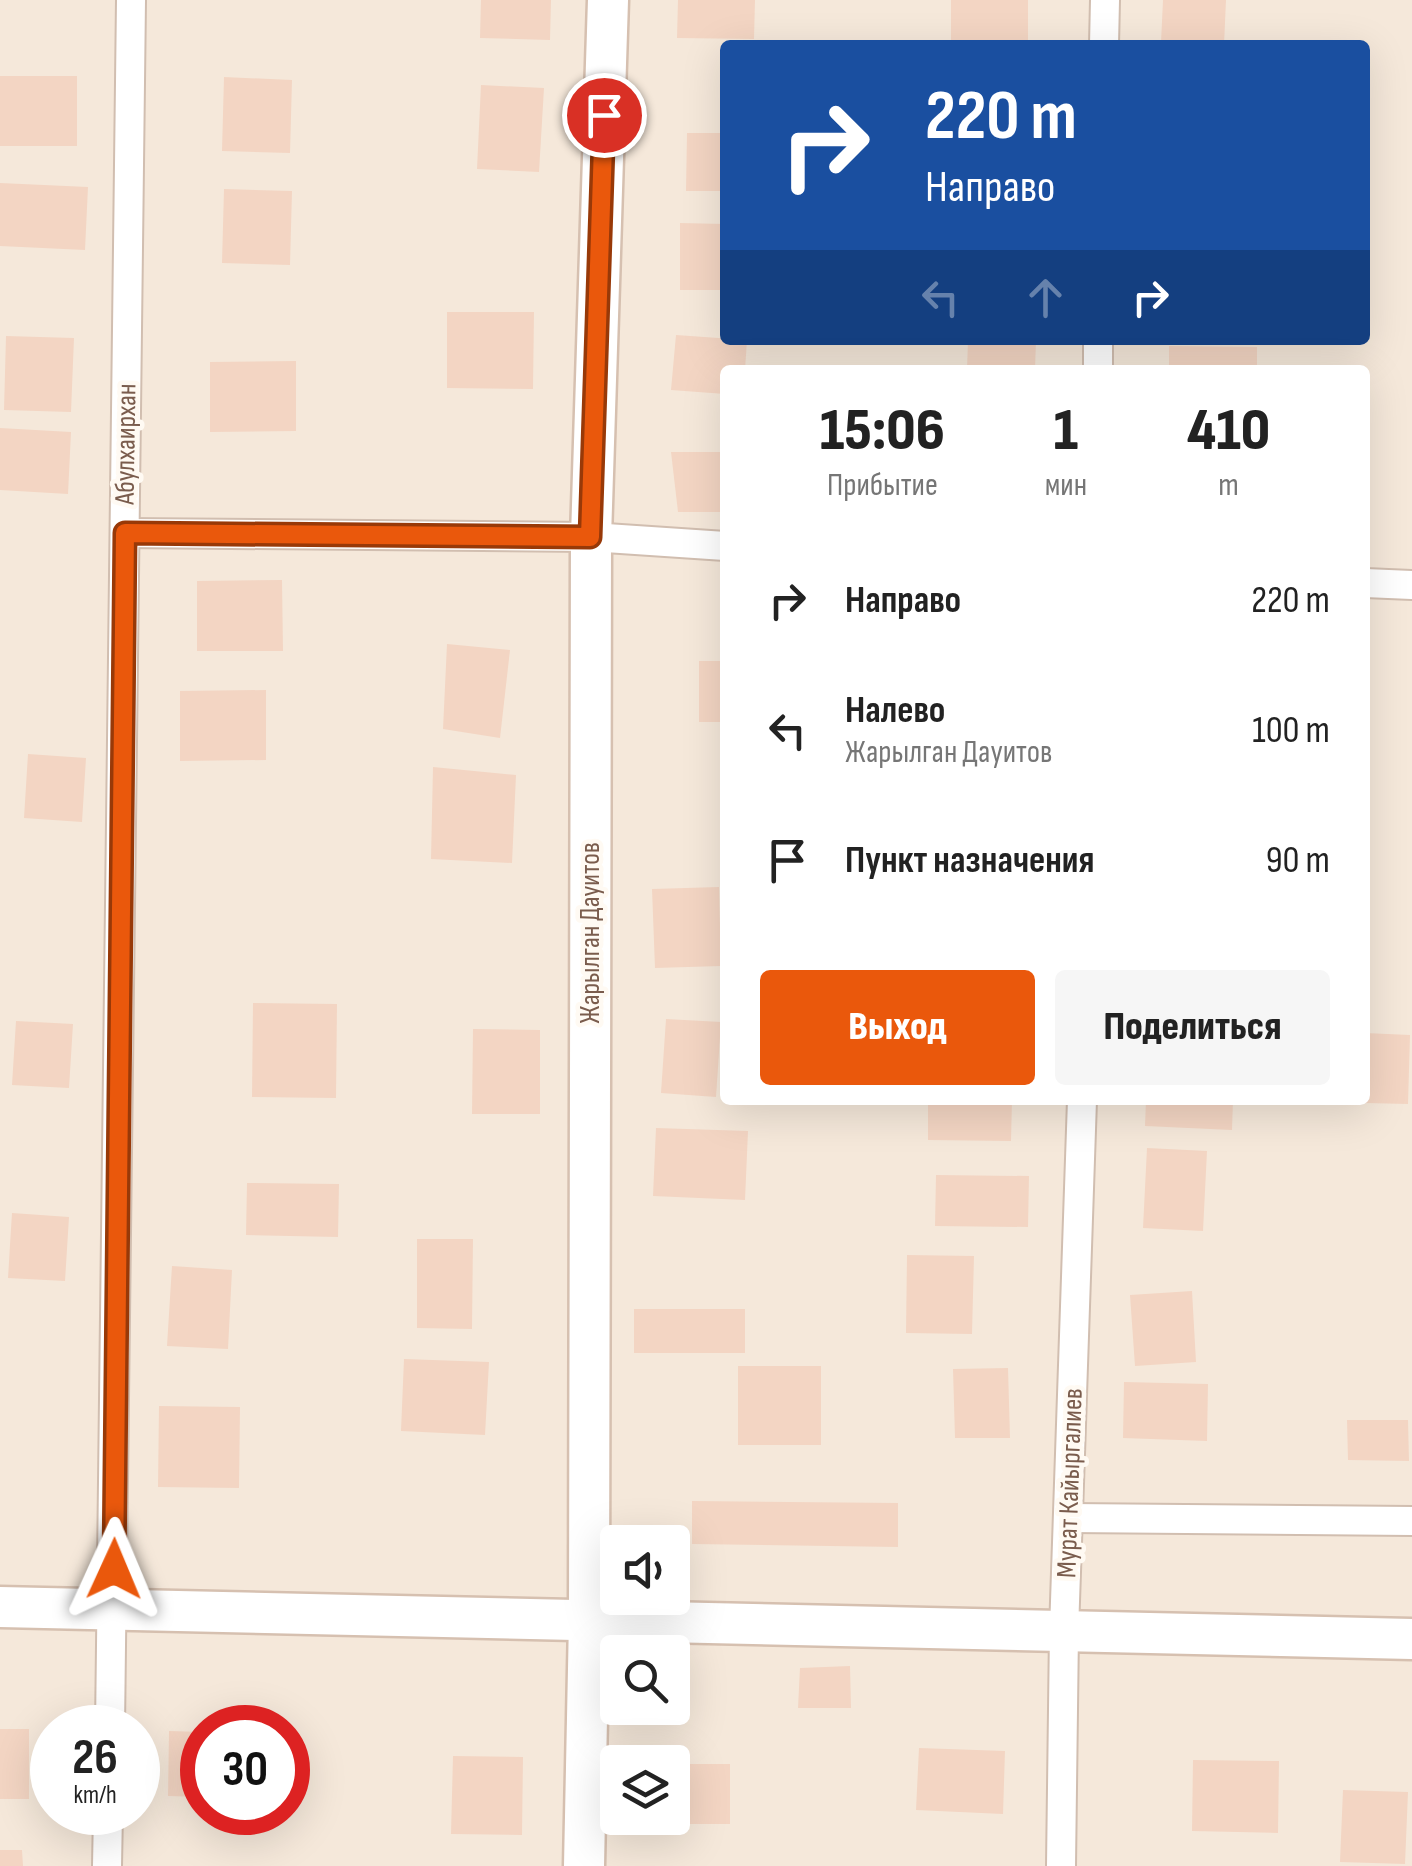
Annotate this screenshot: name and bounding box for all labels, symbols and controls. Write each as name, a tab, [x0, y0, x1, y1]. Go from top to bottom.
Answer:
pin	[562, 73, 647, 158]
text: 220 m	[925, 75, 1077, 159]
icon: right	[760, 80, 890, 210]
icon: arrive	[577, 88, 632, 143]
text: Направо	[925, 160, 1055, 215]
icon: left	[913, 270, 968, 325]
icon: ahead	[1018, 270, 1073, 325]
icon: right	[1123, 270, 1178, 325]
street label: Абулхаирхан	[108, 383, 144, 506]
text: 15:06	[820, 395, 945, 467]
text: 1	[1054, 395, 1078, 467]
text: 410	[1187, 395, 1270, 467]
text: Прибытие	[827, 466, 938, 505]
text: мин	[1045, 466, 1087, 505]
text: m	[1218, 466, 1239, 505]
icon: right	[760, 573, 815, 628]
text: Направо	[845, 578, 961, 623]
text: 220 m	[1251, 578, 1330, 623]
text: Налево	[845, 688, 945, 733]
icon: left	[760, 703, 815, 758]
text: 100 m	[1252, 708, 1330, 753]
text: Жарылган Дауитов	[845, 733, 1052, 772]
icon: arrive	[760, 833, 815, 888]
text: Пункт назначения	[845, 838, 1094, 883]
text: 90 m	[1266, 838, 1330, 883]
street label: Жарылган Дауитов	[574, 842, 607, 1024]
button: Выход	[760, 970, 1035, 1085]
button: Поделиться	[1055, 970, 1330, 1085]
street label: Мурат Кайыргалиев	[1050, 1388, 1090, 1578]
position arrow	[62, 1517, 166, 1621]
map controls	[600, 1525, 690, 1835]
button: sound	[600, 1525, 690, 1615]
button: search	[600, 1635, 690, 1725]
speed limit sign: 30	[180, 1705, 310, 1835]
text: 26	[72, 1728, 118, 1788]
button: layers	[600, 1745, 690, 1835]
text: km/h	[73, 1780, 117, 1811]

